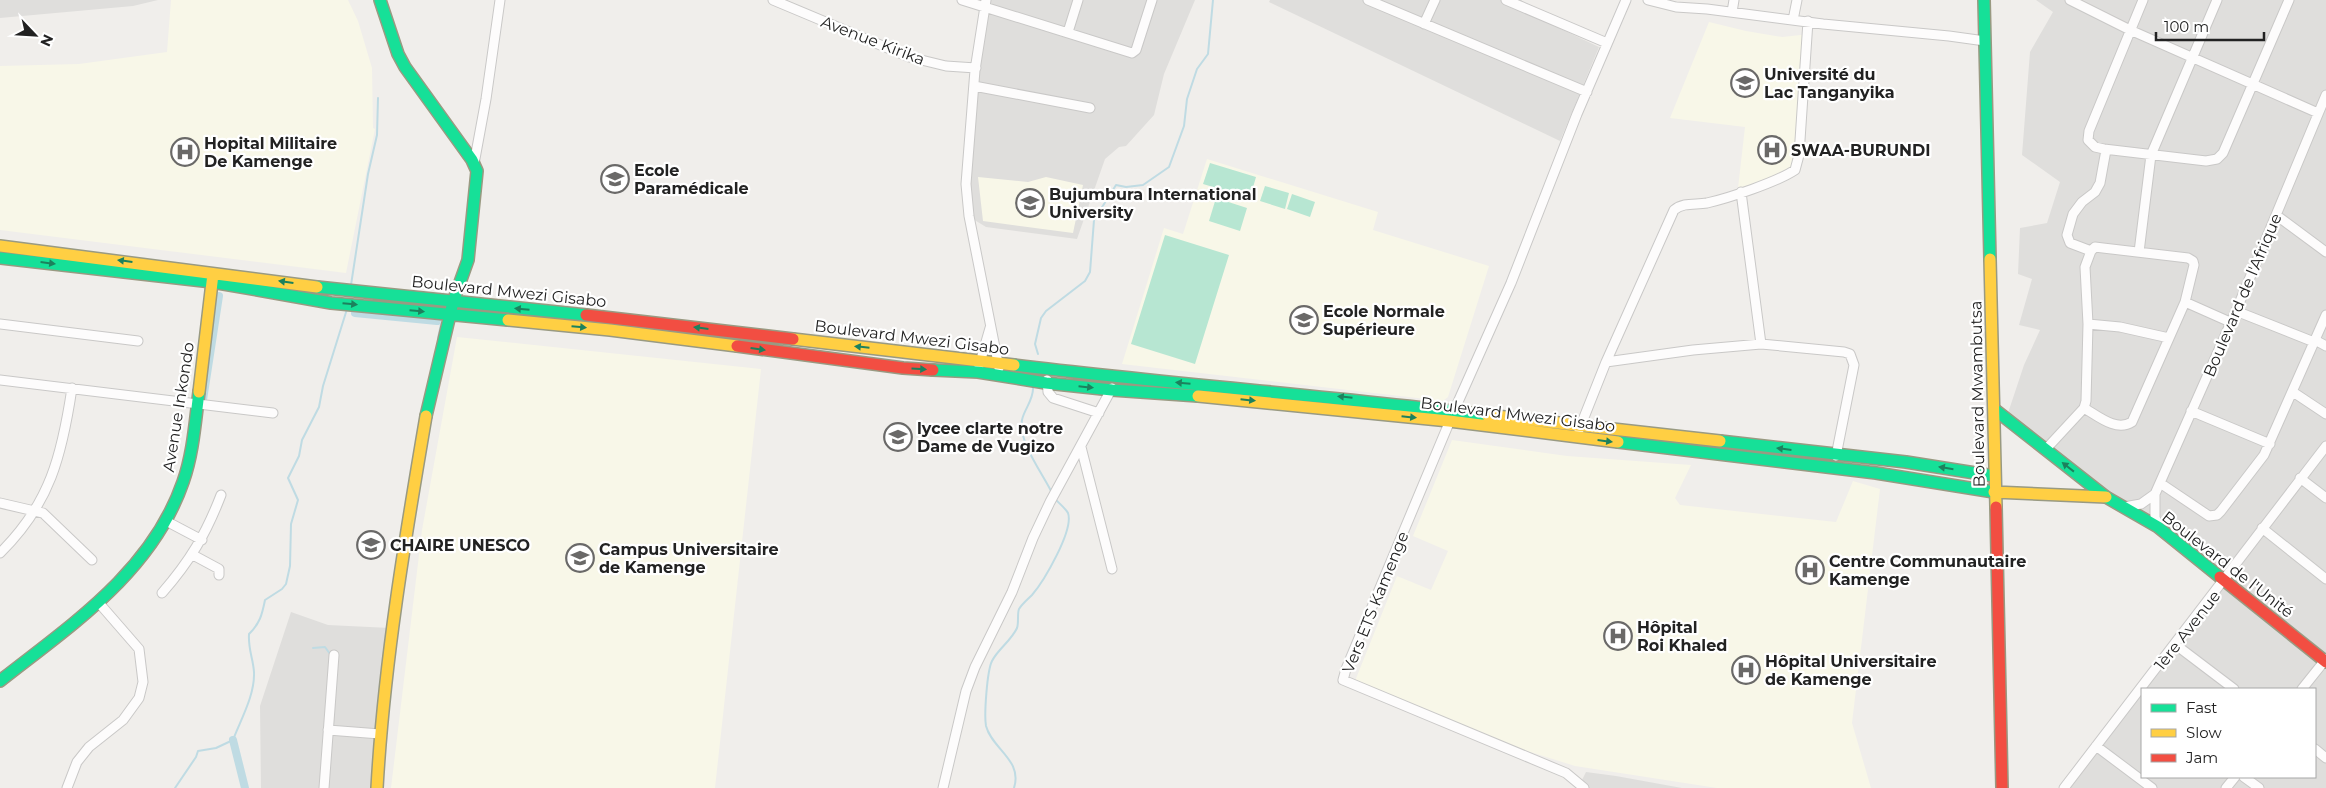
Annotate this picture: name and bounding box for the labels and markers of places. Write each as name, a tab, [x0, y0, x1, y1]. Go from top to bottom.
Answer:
place label: Université du Lac Tanganyika	[1764, 65, 1895, 102]
school or university icon: Université du Lac Tanganyika	[1730, 68, 1760, 98]
place label: Hopital Militaire De Kamenge	[204, 134, 337, 171]
hospital icon: SWAA-BURUNDI	[1757, 135, 1787, 165]
hospital icon: Hopital Militaire De Kamenge	[170, 137, 200, 167]
place label: SWAA-BURUNDI	[1791, 141, 1931, 160]
place label: Ecole Paramédicale	[634, 161, 749, 198]
school or university icon: Ecole Paramédicale	[600, 164, 630, 194]
place label: Bujumbura International University	[1049, 185, 1256, 222]
school or university icon: Bujumbura International University	[1015, 188, 1045, 218]
place label: Ecole Normale Supérieure	[1323, 302, 1445, 339]
school or university icon: Ecole Normale Supérieure	[1289, 305, 1319, 335]
place label: lycee clarte notre Dame de Vugizo	[917, 419, 1063, 456]
school or university icon: lycee clarte notre Dame de Vugizo	[883, 422, 913, 452]
school or university icon: CHAIRE UNESCO	[356, 530, 386, 560]
place label: CHAIRE UNESCO	[390, 536, 530, 555]
place label: Campus Universitaire de Kamenge	[599, 540, 779, 577]
school or university icon: Campus Universitaire de Kamenge	[565, 543, 595, 573]
place label: Centre Communautaire Kamenge	[1829, 552, 2026, 589]
hospital icon: Centre Communautaire Kamenge	[1795, 555, 1825, 585]
place label: Hôpital Roi Khaled	[1637, 618, 1727, 655]
hospital icon: Hôpital Roi Khaled	[1603, 621, 1633, 651]
place label: Hôpital Universitaire de Kamenge	[1765, 652, 1936, 689]
hospital icon: Hôpital Universitaire de Kamenge	[1731, 655, 1761, 685]

